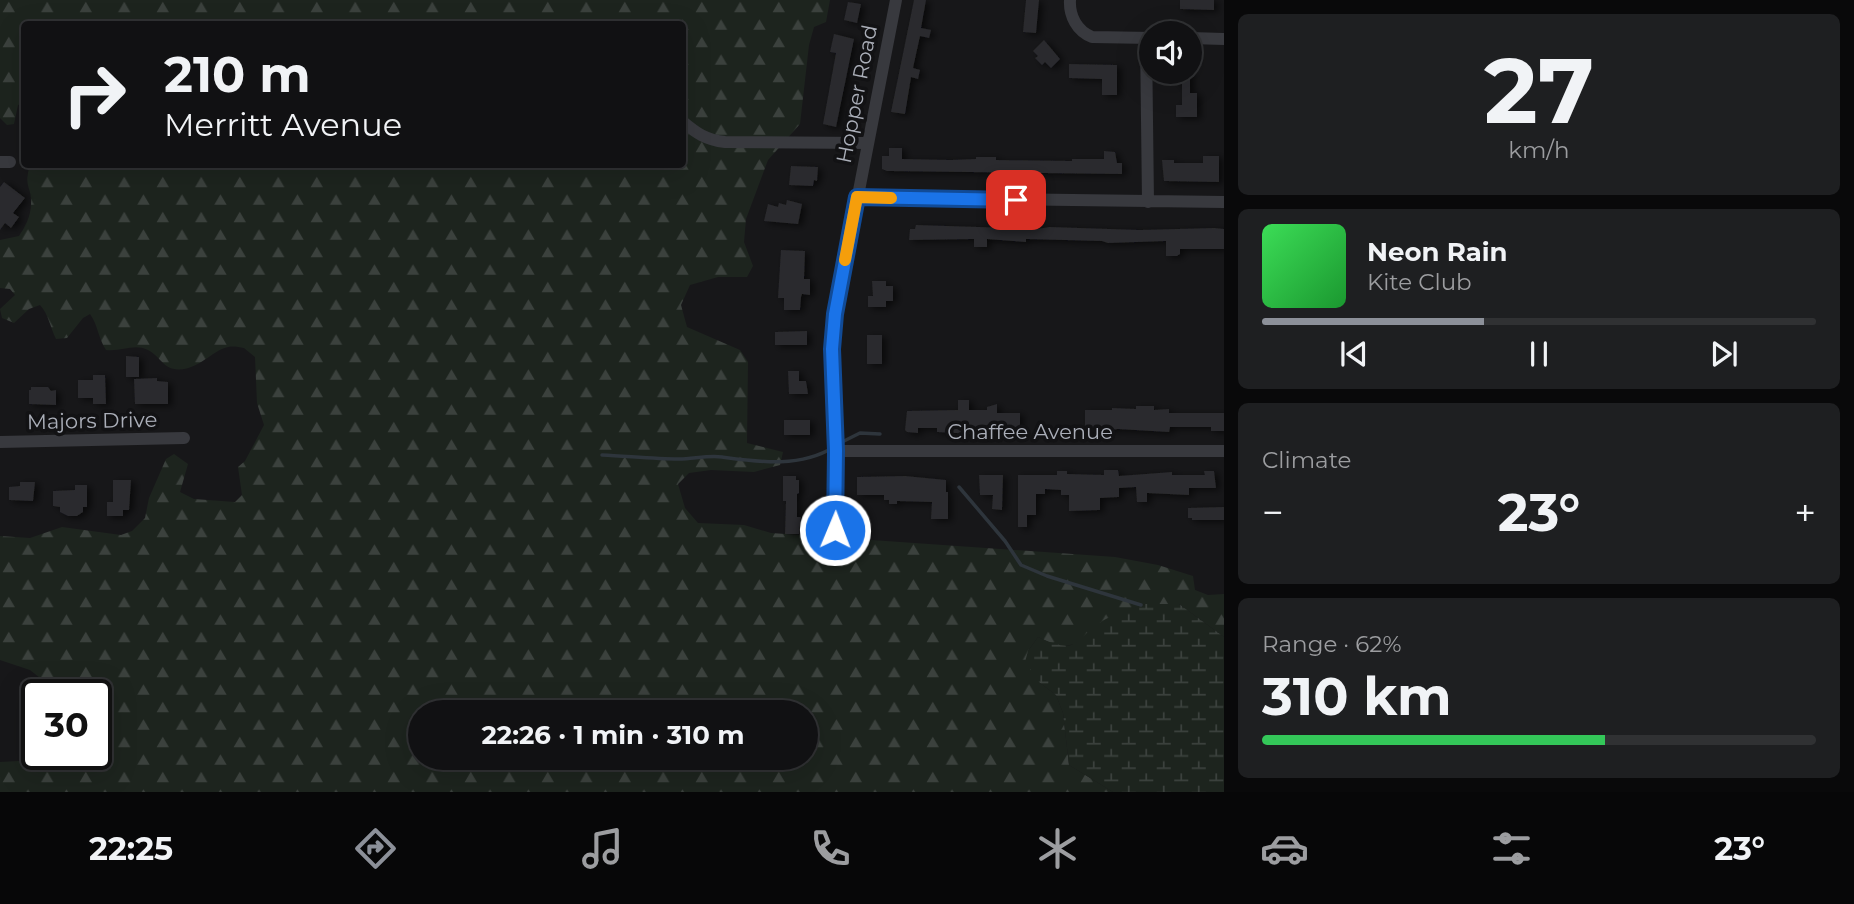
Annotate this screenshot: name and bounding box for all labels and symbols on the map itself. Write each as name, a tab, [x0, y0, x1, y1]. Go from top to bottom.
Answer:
street label: Hopper Road	[831, 23, 882, 165]
pin	[986, 170, 1046, 230]
street label: Majors Drive	[27, 407, 157, 434]
street label: Chaffee Avenue	[947, 419, 1113, 444]
position arrow	[798, 493, 872, 567]
speed limit sign: 30	[21, 679, 112, 770]

